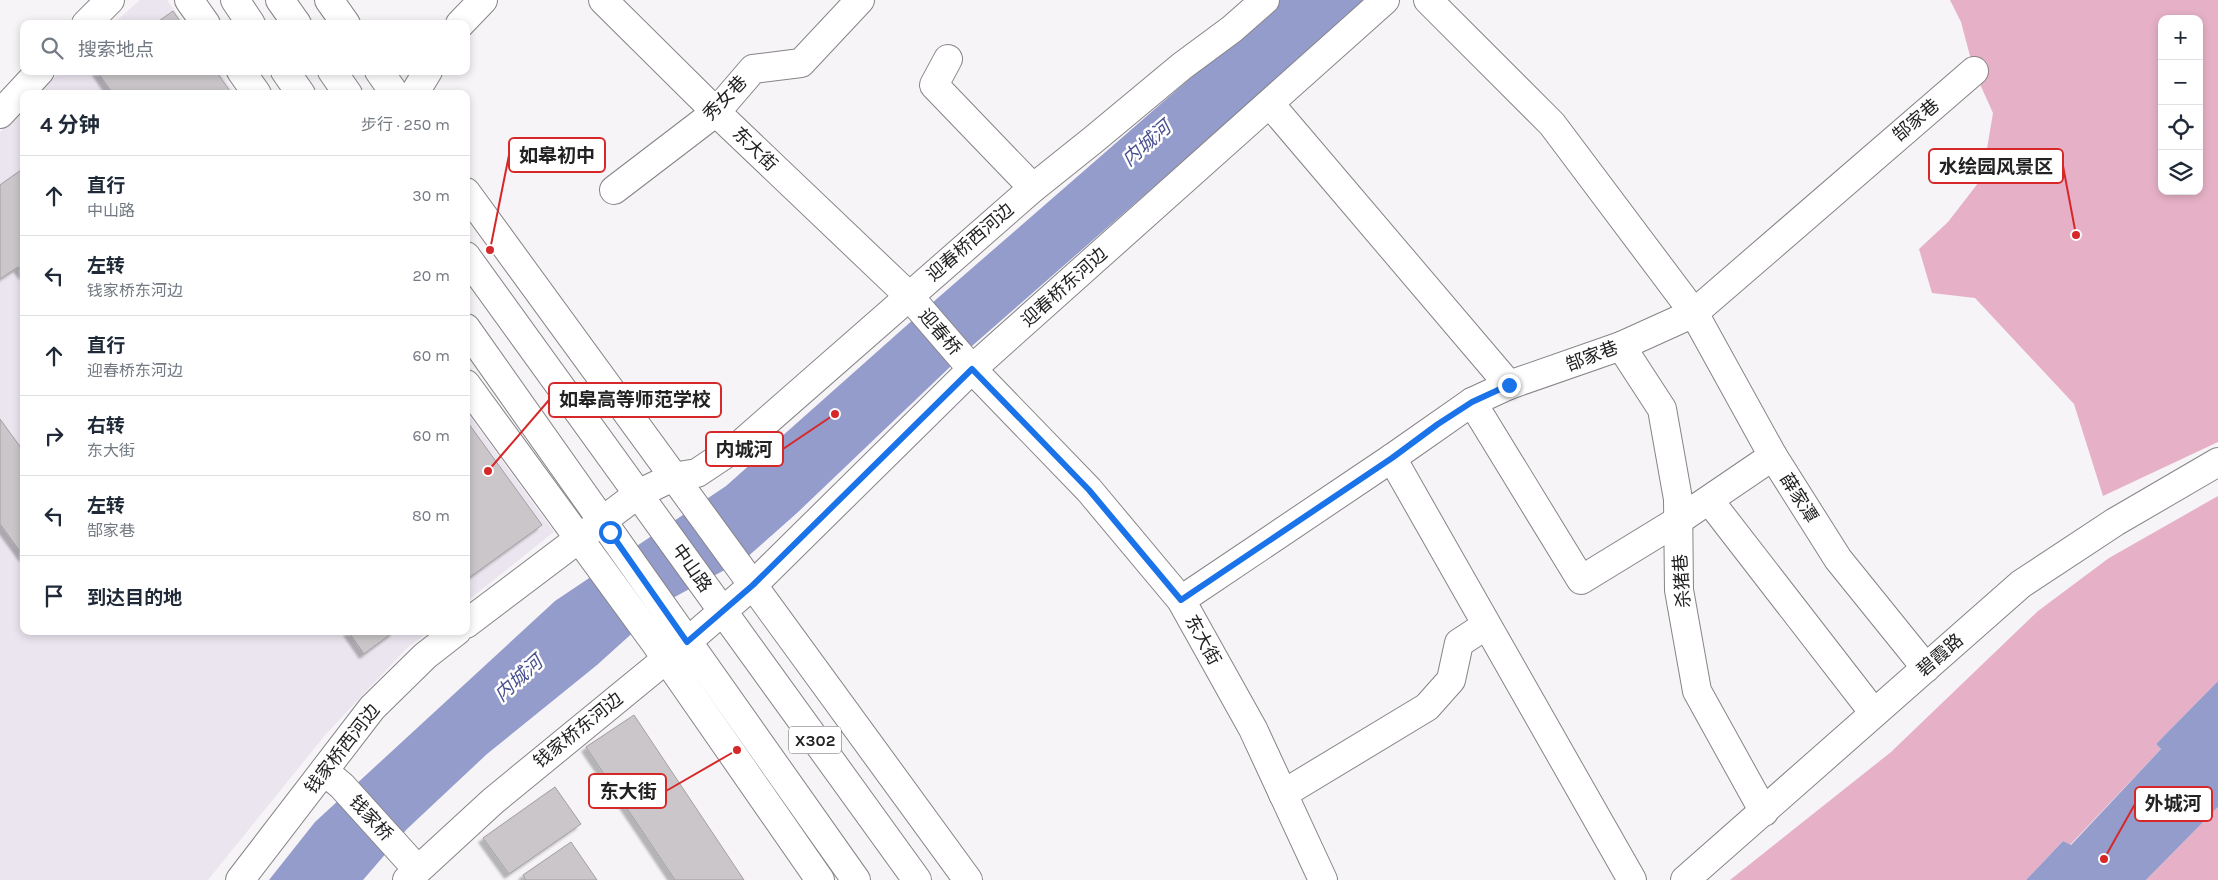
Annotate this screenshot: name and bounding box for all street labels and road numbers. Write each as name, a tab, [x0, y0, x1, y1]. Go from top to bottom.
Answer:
street label: 秀女巷	[698, 71, 752, 125]
street label: 郜家巷	[1888, 94, 1944, 146]
street label: 东大街	[728, 122, 782, 176]
street label: 迎春桥西河边	[922, 198, 1018, 286]
street label: 迎春桥东河边	[1017, 243, 1111, 331]
street label: 迎春桥	[914, 304, 966, 360]
street label: 郜家巷	[1563, 336, 1621, 376]
street label: 薛家潭	[1775, 469, 1823, 527]
street label: 中山路	[668, 540, 716, 596]
street label: 杀猪巷	[1669, 553, 1695, 609]
street label: 东大街	[1180, 611, 1226, 669]
street label: 碧霞路	[1912, 629, 1968, 681]
street label: 钱家桥东河边	[529, 687, 627, 773]
street label: 钱家桥西河边	[300, 700, 384, 798]
road number: X302	[789, 726, 841, 754]
street label: 钱家桥	[345, 791, 397, 845]

